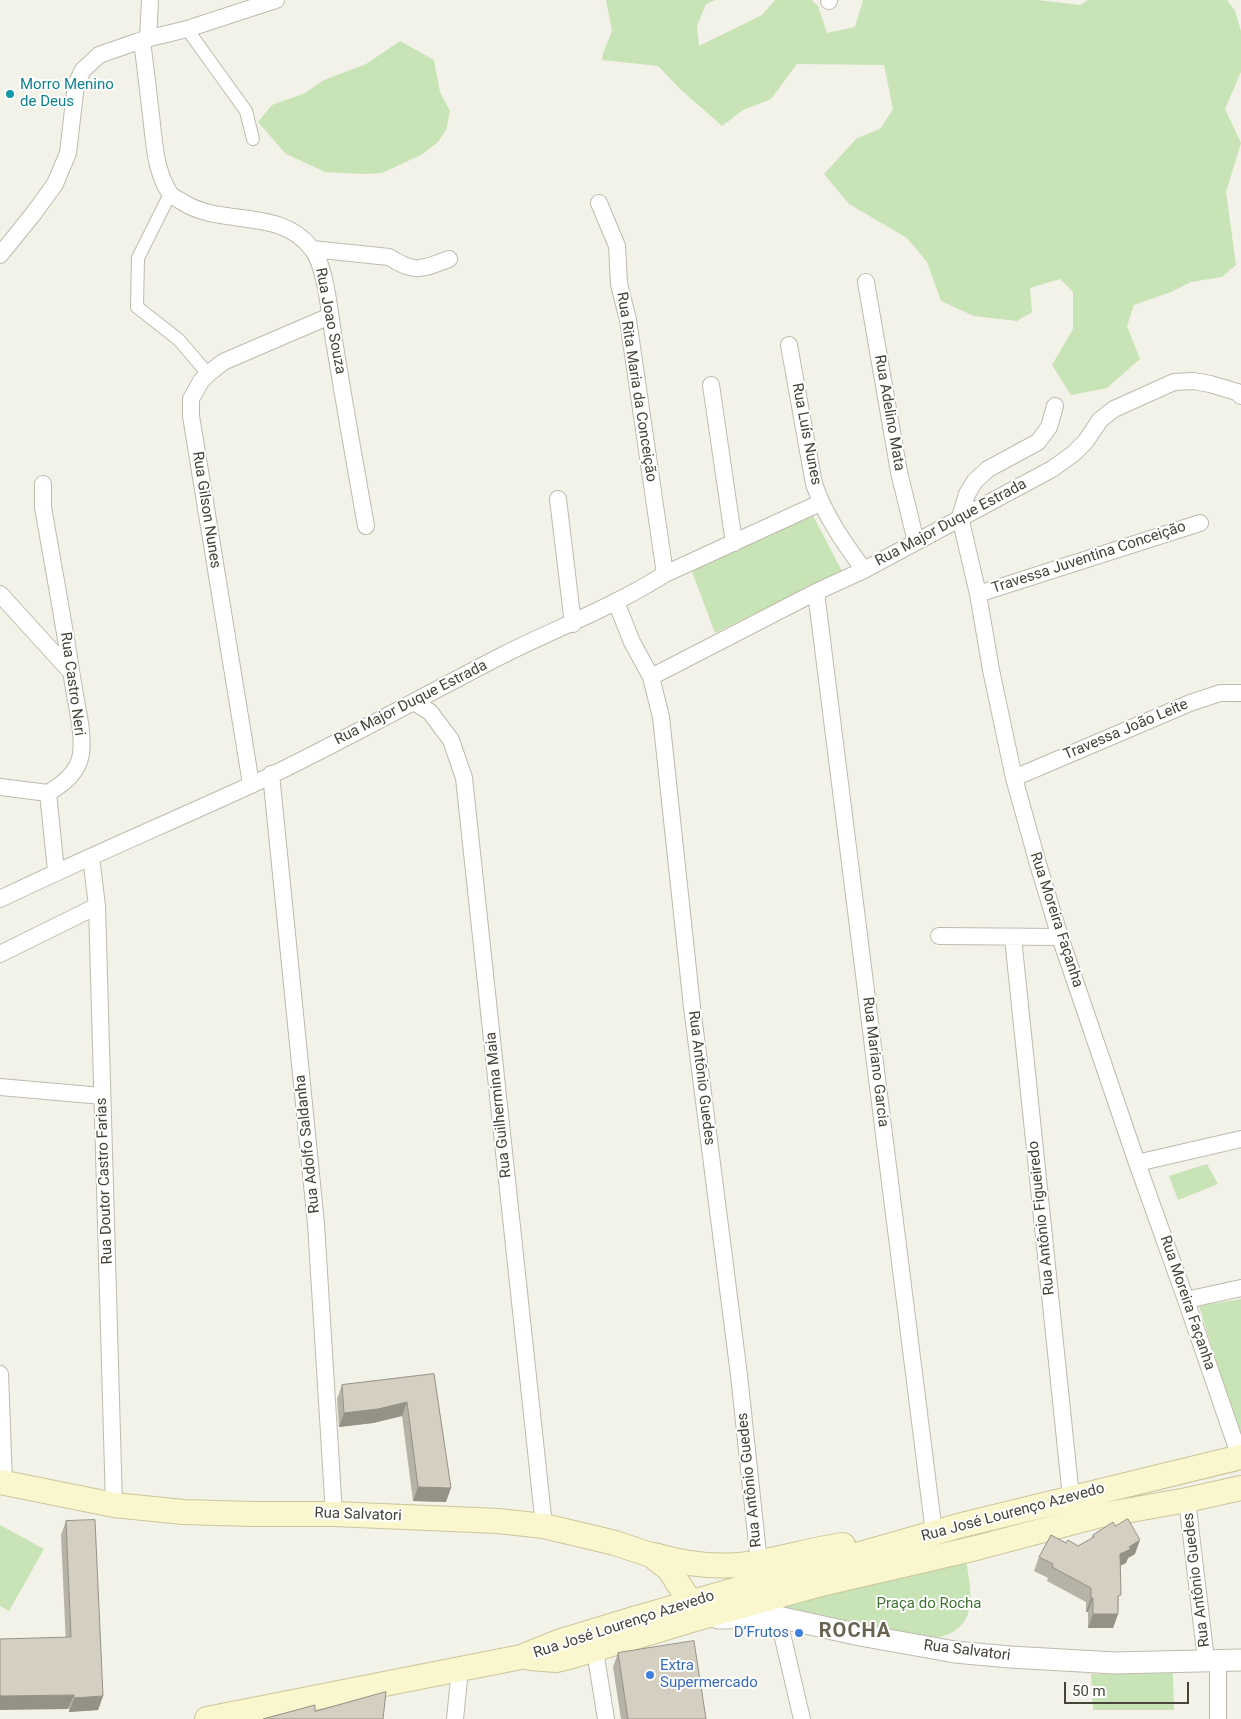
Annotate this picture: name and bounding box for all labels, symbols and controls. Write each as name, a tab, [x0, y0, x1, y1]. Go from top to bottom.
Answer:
place label: Morro Menino de Deus	[20, 76, 114, 111]
marker: Morro Menino de Deus	[4, 88, 16, 100]
street label: Rua Joao Souza	[311, 266, 349, 376]
street label: Rua Rita Maria da Conceição	[612, 291, 660, 483]
street label: Rua Adelino Mata	[870, 353, 908, 473]
street label: Rua Luís Nunes	[787, 381, 825, 487]
street label: Rua Gilson Nunes	[188, 450, 224, 570]
street label: Rua Major Duque Estrada	[872, 475, 1030, 571]
street label: Travessa Juventina Conceição	[990, 518, 1188, 598]
street label: Rua Castro Neri	[56, 631, 88, 737]
street label: Rua Major Duque Estrada	[332, 657, 490, 749]
street label: Travessa João Leite	[1061, 696, 1191, 764]
street label: Rua Moreira Façanha	[1026, 850, 1086, 990]
street label: Rua Mariano Garcia	[858, 996, 892, 1128]
street label: Rua Antônio Guedes	[684, 1010, 718, 1146]
street label: Rua Guilhermina Maia	[482, 1031, 516, 1179]
street label: Rua Adolfo Saldanha	[292, 1074, 324, 1214]
street label: Rua Doutor Castro Farias	[93, 1097, 117, 1265]
street label: Rua Antônio Figueiredo	[1025, 1140, 1059, 1296]
street label: Rua Moreira Façanha	[1156, 1233, 1218, 1373]
street label: Rua Antônio Guedes	[734, 1412, 766, 1548]
street label: Rua José Lourenço Azevedo	[919, 1480, 1107, 1546]
street label: Rua Salvatori	[314, 1504, 402, 1526]
street label: Rua Antônio Guedes	[1180, 1512, 1214, 1648]
street label: Rua José Lourenço Azevedo	[531, 1587, 717, 1663]
park label: Praça do Rocha	[877, 1595, 981, 1613]
district label: ROCHA	[818, 1620, 892, 1644]
place label: D’Frutos	[734, 1624, 789, 1642]
marker: D’Frutos	[793, 1627, 805, 1639]
street label: Rua Salvatori	[922, 1637, 1012, 1665]
place label: Extra Supermercado	[660, 1657, 758, 1692]
marker: Extra Supermercado	[644, 1669, 656, 1681]
scale bar	[1066, 1672, 1191, 1704]
text: 50 m	[1072, 1682, 1106, 1700]

